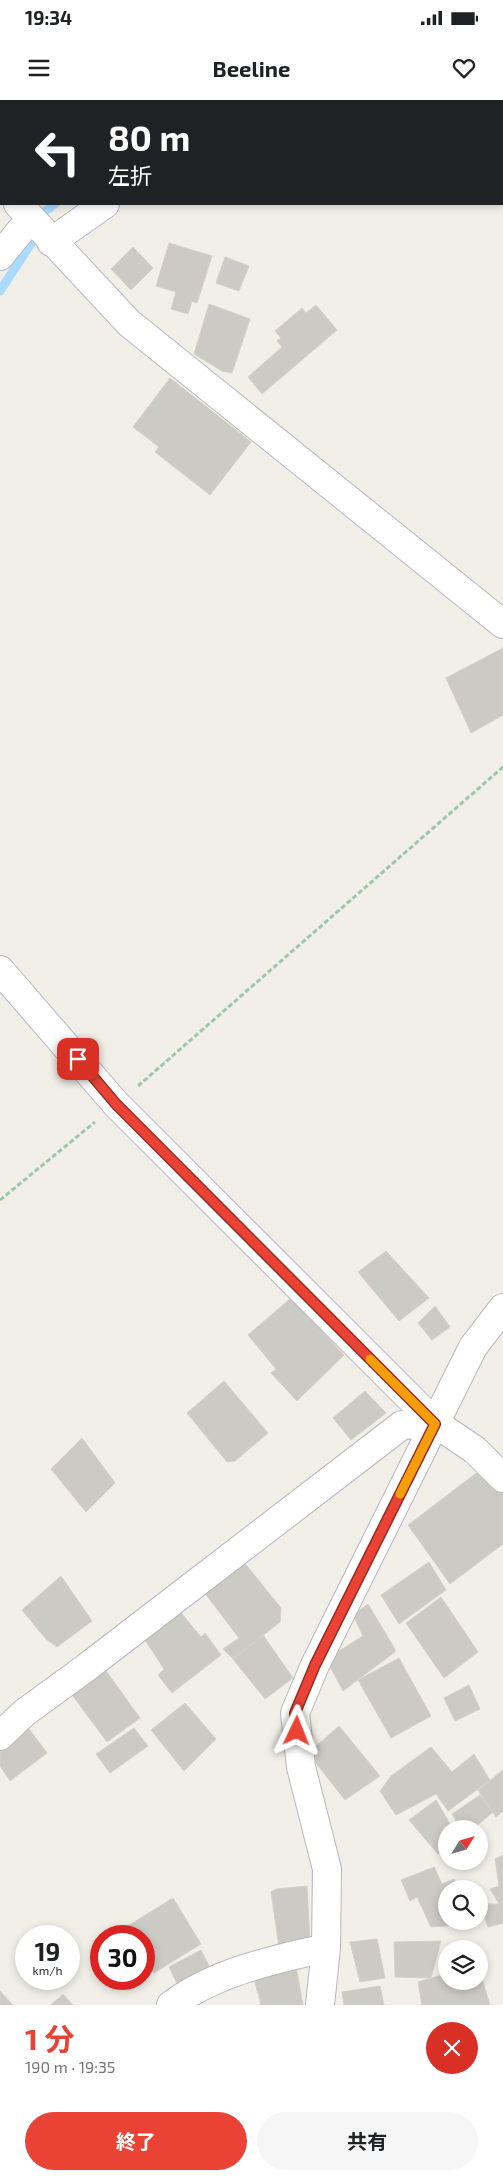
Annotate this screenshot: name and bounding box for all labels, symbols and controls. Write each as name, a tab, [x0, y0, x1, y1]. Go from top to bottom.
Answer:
text: 19:34	[25, 6, 72, 29]
icon: menu	[25, 54, 53, 82]
icon: heart	[450, 54, 478, 82]
text: Beeline	[213, 55, 290, 81]
text: 80 m	[108, 116, 190, 158]
icon: left	[25, 120, 90, 185]
text: 左折	[108, 162, 152, 188]
pin	[57, 1038, 99, 1080]
icon: arrive	[64, 1045, 92, 1073]
position arrow	[270, 1704, 322, 1756]
north arrow	[438, 1820, 488, 1870]
map controls	[438, 1820, 488, 1990]
button: search	[438, 1880, 488, 1930]
speed limit sign: 30	[90, 1925, 155, 1990]
text: 19	[35, 1936, 60, 1966]
button: layers	[438, 1940, 488, 1990]
text: km/h	[33, 1963, 62, 1977]
text: 1 分	[25, 2020, 74, 2056]
button: close	[426, 2022, 478, 2074]
text: 190 m · 19:35	[25, 2057, 115, 2076]
button: 終了	[25, 2112, 247, 2170]
button: 共有	[257, 2112, 478, 2170]

